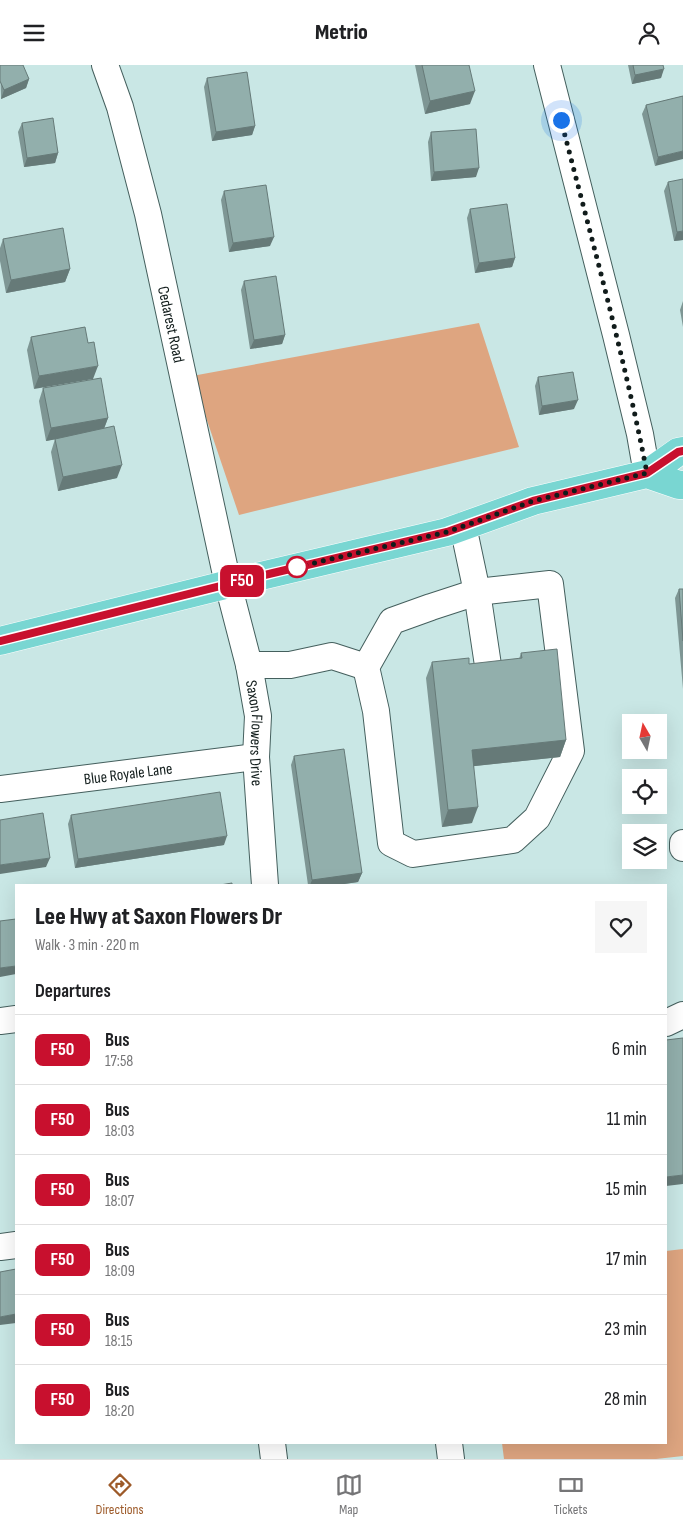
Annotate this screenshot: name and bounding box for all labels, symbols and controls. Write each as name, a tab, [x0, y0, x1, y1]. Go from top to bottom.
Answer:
icon: menu	[20, 19, 48, 47]
text: Metrio	[315, 19, 368, 46]
icon: person	[635, 19, 663, 47]
your location	[549, 108, 574, 133]
street label: Cedarest Road	[153, 285, 188, 364]
unlabelled marker	[286, 556, 308, 578]
line badge: F50	[213, 565, 271, 597]
text: F50	[230, 570, 254, 591]
street label: Saxon Flowers Drive	[241, 679, 266, 787]
north arrow	[622, 714, 668, 759]
map controls	[622, 714, 667, 869]
street label: Blue Royale Lane	[83, 760, 174, 789]
button: locate	[622, 769, 667, 814]
button: layers	[622, 824, 667, 869]
button: heart	[595, 901, 647, 953]
text: Lee Hwy at Saxon Flowers Dr	[35, 902, 282, 931]
text: Walk · 3 min · 220 m	[35, 936, 139, 955]
text: Departures	[35, 980, 111, 1003]
text: Bus	[105, 1029, 130, 1052]
text: 6 min	[612, 1038, 647, 1061]
text: F50	[51, 1039, 74, 1060]
text: 17:58	[105, 1052, 133, 1071]
text: Bus	[105, 1099, 130, 1122]
text: 11 min	[607, 1108, 647, 1131]
text: F50	[51, 1109, 74, 1130]
text: 18:03	[105, 1122, 134, 1141]
text: Bus	[105, 1169, 130, 1192]
text: 15 min	[606, 1178, 647, 1201]
text: F50	[51, 1179, 74, 1200]
text: 18:07	[105, 1192, 134, 1211]
text: Bus	[105, 1239, 130, 1262]
text: 17 min	[606, 1248, 647, 1271]
text: F50	[51, 1249, 74, 1270]
text: 18:09	[105, 1262, 135, 1281]
text: Bus	[105, 1309, 130, 1332]
text: 23 min	[604, 1318, 647, 1341]
text: F50	[51, 1319, 74, 1340]
text: 18:15	[105, 1332, 133, 1351]
text: Bus	[105, 1379, 130, 1402]
text: 28 min	[604, 1388, 647, 1411]
text: F50	[51, 1389, 74, 1410]
text: 18:20	[105, 1402, 134, 1421]
tab: Directions	[96, 1471, 144, 1518]
tab: Map	[335, 1471, 363, 1518]
tab: Tickets	[554, 1471, 587, 1518]

